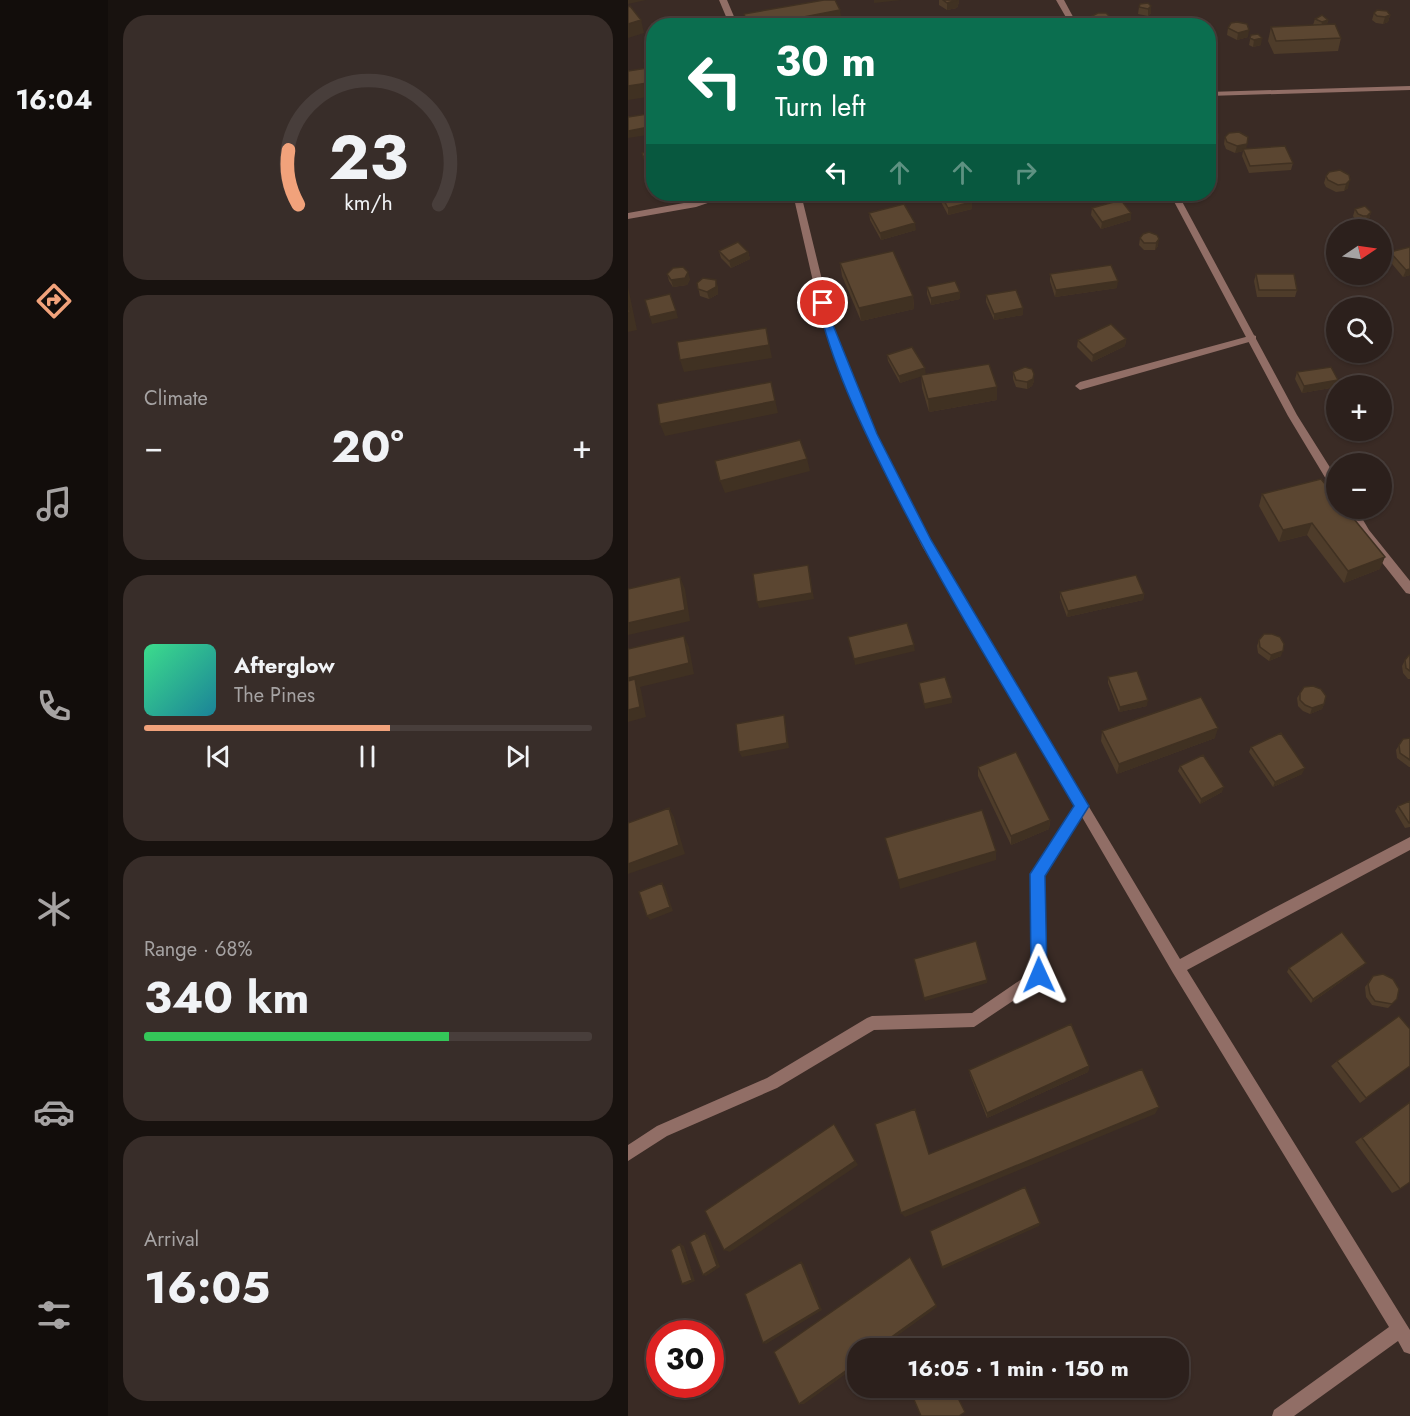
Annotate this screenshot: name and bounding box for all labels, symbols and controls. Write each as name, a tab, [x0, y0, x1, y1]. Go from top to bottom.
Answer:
text: 30 m	[775, 31, 876, 92]
icon: left	[676, 42, 754, 120]
text: 16:04	[15, 80, 93, 119]
text: Turn left	[775, 87, 865, 126]
text: 23	[328, 112, 408, 202]
icon: left	[820, 156, 853, 189]
icon: ahead	[883, 156, 916, 189]
icon: ahead	[946, 156, 979, 189]
icon: right	[1009, 156, 1042, 189]
text: km/h	[344, 187, 392, 218]
north arrow	[1326, 219, 1392, 285]
map controls	[1326, 219, 1392, 519]
pin	[797, 277, 848, 328]
icon: directions	[33, 280, 75, 322]
icon: arrive	[806, 286, 839, 319]
button: search	[1326, 297, 1392, 363]
button: +	[1326, 375, 1392, 441]
text: Climate	[144, 384, 208, 413]
text: 20°	[331, 414, 404, 479]
text: −	[144, 423, 163, 470]
text: +	[572, 423, 592, 470]
button: −	[1326, 453, 1392, 519]
icon: music	[33, 483, 75, 525]
text: Afterglow	[234, 649, 335, 681]
text: The Pines	[234, 681, 315, 710]
icon: phone	[33, 685, 75, 727]
icon: previous	[202, 740, 235, 773]
icon: pause	[351, 740, 384, 773]
icon: next	[501, 740, 534, 773]
icon: climate	[33, 888, 75, 930]
text: Range · 68%	[144, 935, 252, 964]
position arrow	[1007, 943, 1071, 1007]
text: 340 km	[144, 965, 310, 1030]
icon: car	[33, 1091, 75, 1133]
text: Arrival	[144, 1225, 199, 1254]
text: 16:05	[144, 1255, 270, 1320]
icon: filters	[33, 1294, 75, 1336]
speed limit sign: 30	[646, 1320, 724, 1398]
text: 16:05 · 1 min · 150 m	[907, 1352, 1129, 1384]

